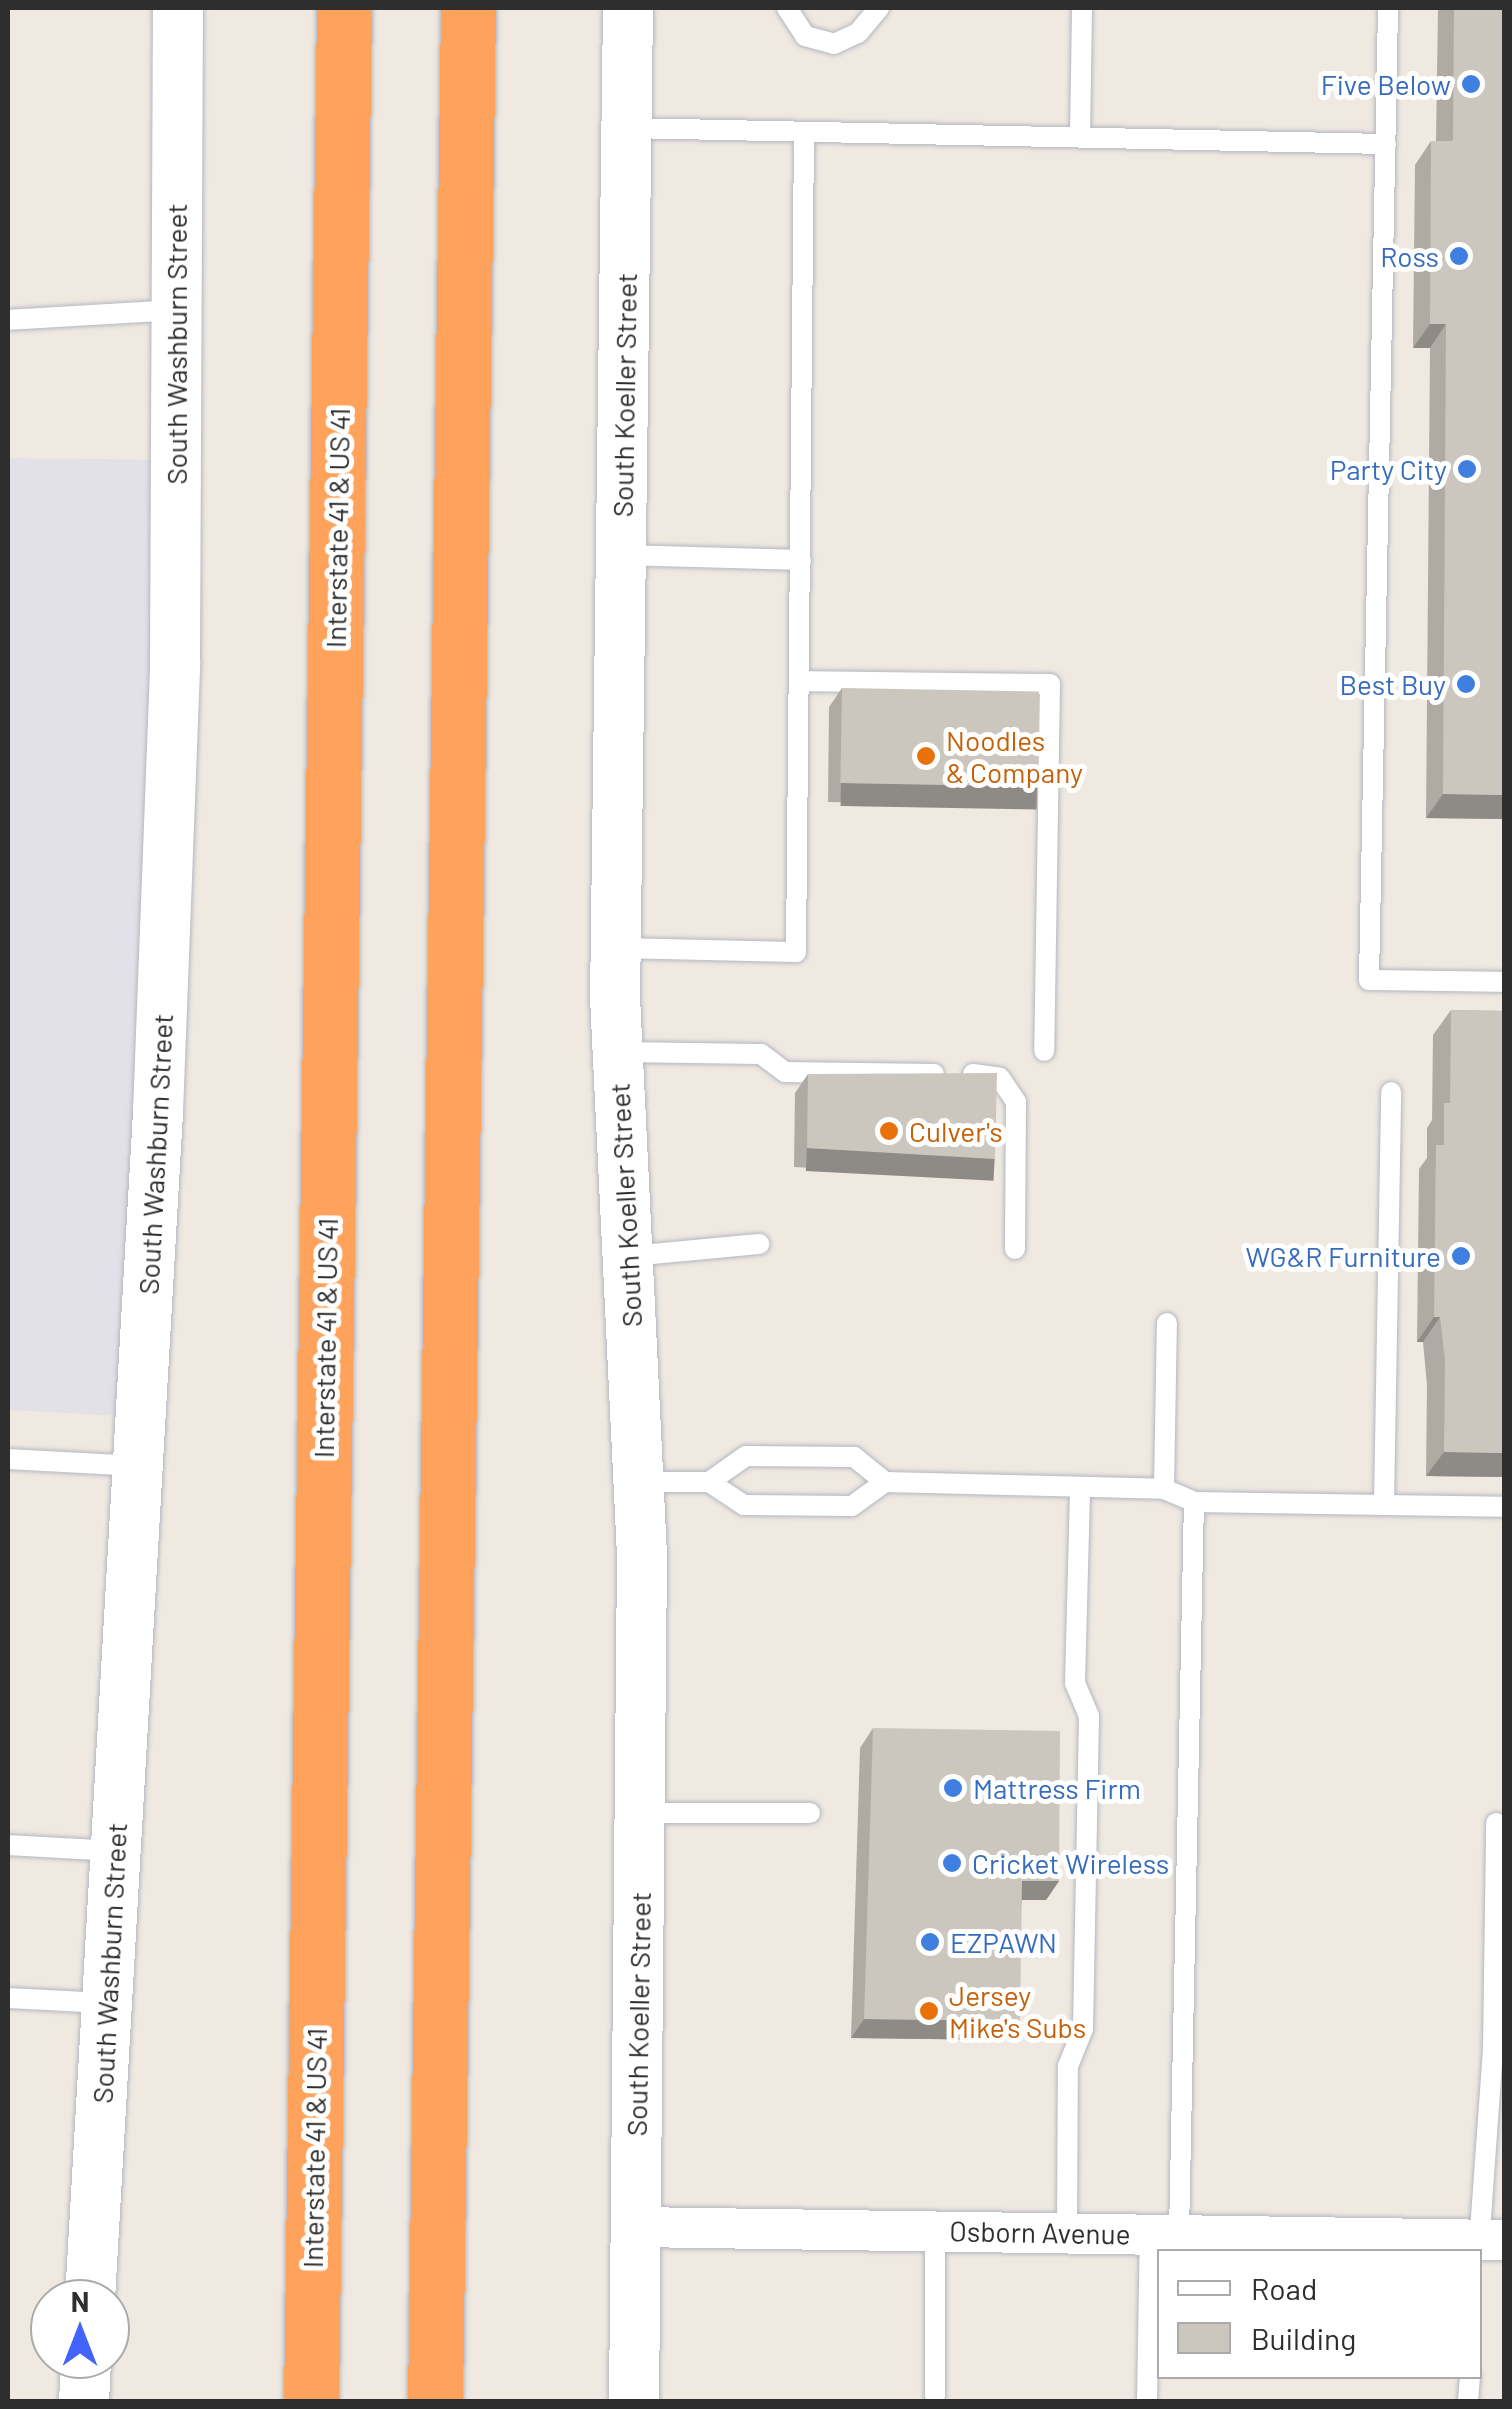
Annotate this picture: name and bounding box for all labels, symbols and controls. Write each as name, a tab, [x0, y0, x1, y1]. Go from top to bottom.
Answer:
place label: Five Below	[1321, 67, 1451, 101]
marker: Five Below	[1460, 73, 1482, 95]
street label: South Washburn Street	[159, 203, 193, 485]
place label: Ross	[1380, 239, 1439, 273]
marker: Ross	[1448, 245, 1470, 267]
street label: South Koeller Street	[605, 273, 643, 517]
street label: Interstate 41 & US 41	[318, 408, 356, 648]
place label: Party City	[1330, 452, 1447, 486]
marker: Party City	[1456, 458, 1478, 480]
place label: Best Buy	[1339, 667, 1446, 701]
marker: Best Buy	[1455, 673, 1477, 695]
place label: Noodles & Company	[946, 723, 1083, 789]
marker: Noodles & Company	[915, 745, 937, 767]
street label: South Washburn Street	[131, 1013, 179, 1295]
street label: South Koeller Street	[602, 1082, 648, 1328]
place label: Culver's	[909, 1114, 1003, 1148]
marker: Culver's	[878, 1120, 900, 1142]
street label: Interstate 41 & US 41	[306, 1218, 344, 1458]
place label: WG&R Furniture	[1246, 1239, 1441, 1273]
marker: WG&R Furniture	[1450, 1245, 1472, 1267]
place label: Mattress Firm	[973, 1771, 1141, 1805]
marker: Mattress Firm	[942, 1777, 964, 1799]
street label: South Washburn Street	[85, 1822, 133, 2104]
place label: Cricket Wireless	[972, 1846, 1169, 1880]
marker: Cricket Wireless	[941, 1852, 963, 1874]
street label: South Koeller Street	[619, 1892, 657, 2136]
place label: EZPAWN	[950, 1925, 1057, 1959]
marker: EZPAWN	[919, 1931, 941, 1953]
place label: Jersey Mike's Subs	[949, 1978, 1086, 2044]
marker: Jersey Mike's Subs	[918, 2000, 940, 2022]
street label: Interstate 41 & US 41	[295, 2028, 333, 2268]
street label: Osborn Avenue	[949, 2214, 1131, 2250]
legend	[1157, 2249, 1482, 2379]
text: Road	[1251, 2270, 1317, 2306]
north arrow	[30, 2279, 130, 2379]
text: N	[71, 2284, 89, 2318]
text: Building	[1251, 2320, 1356, 2356]

